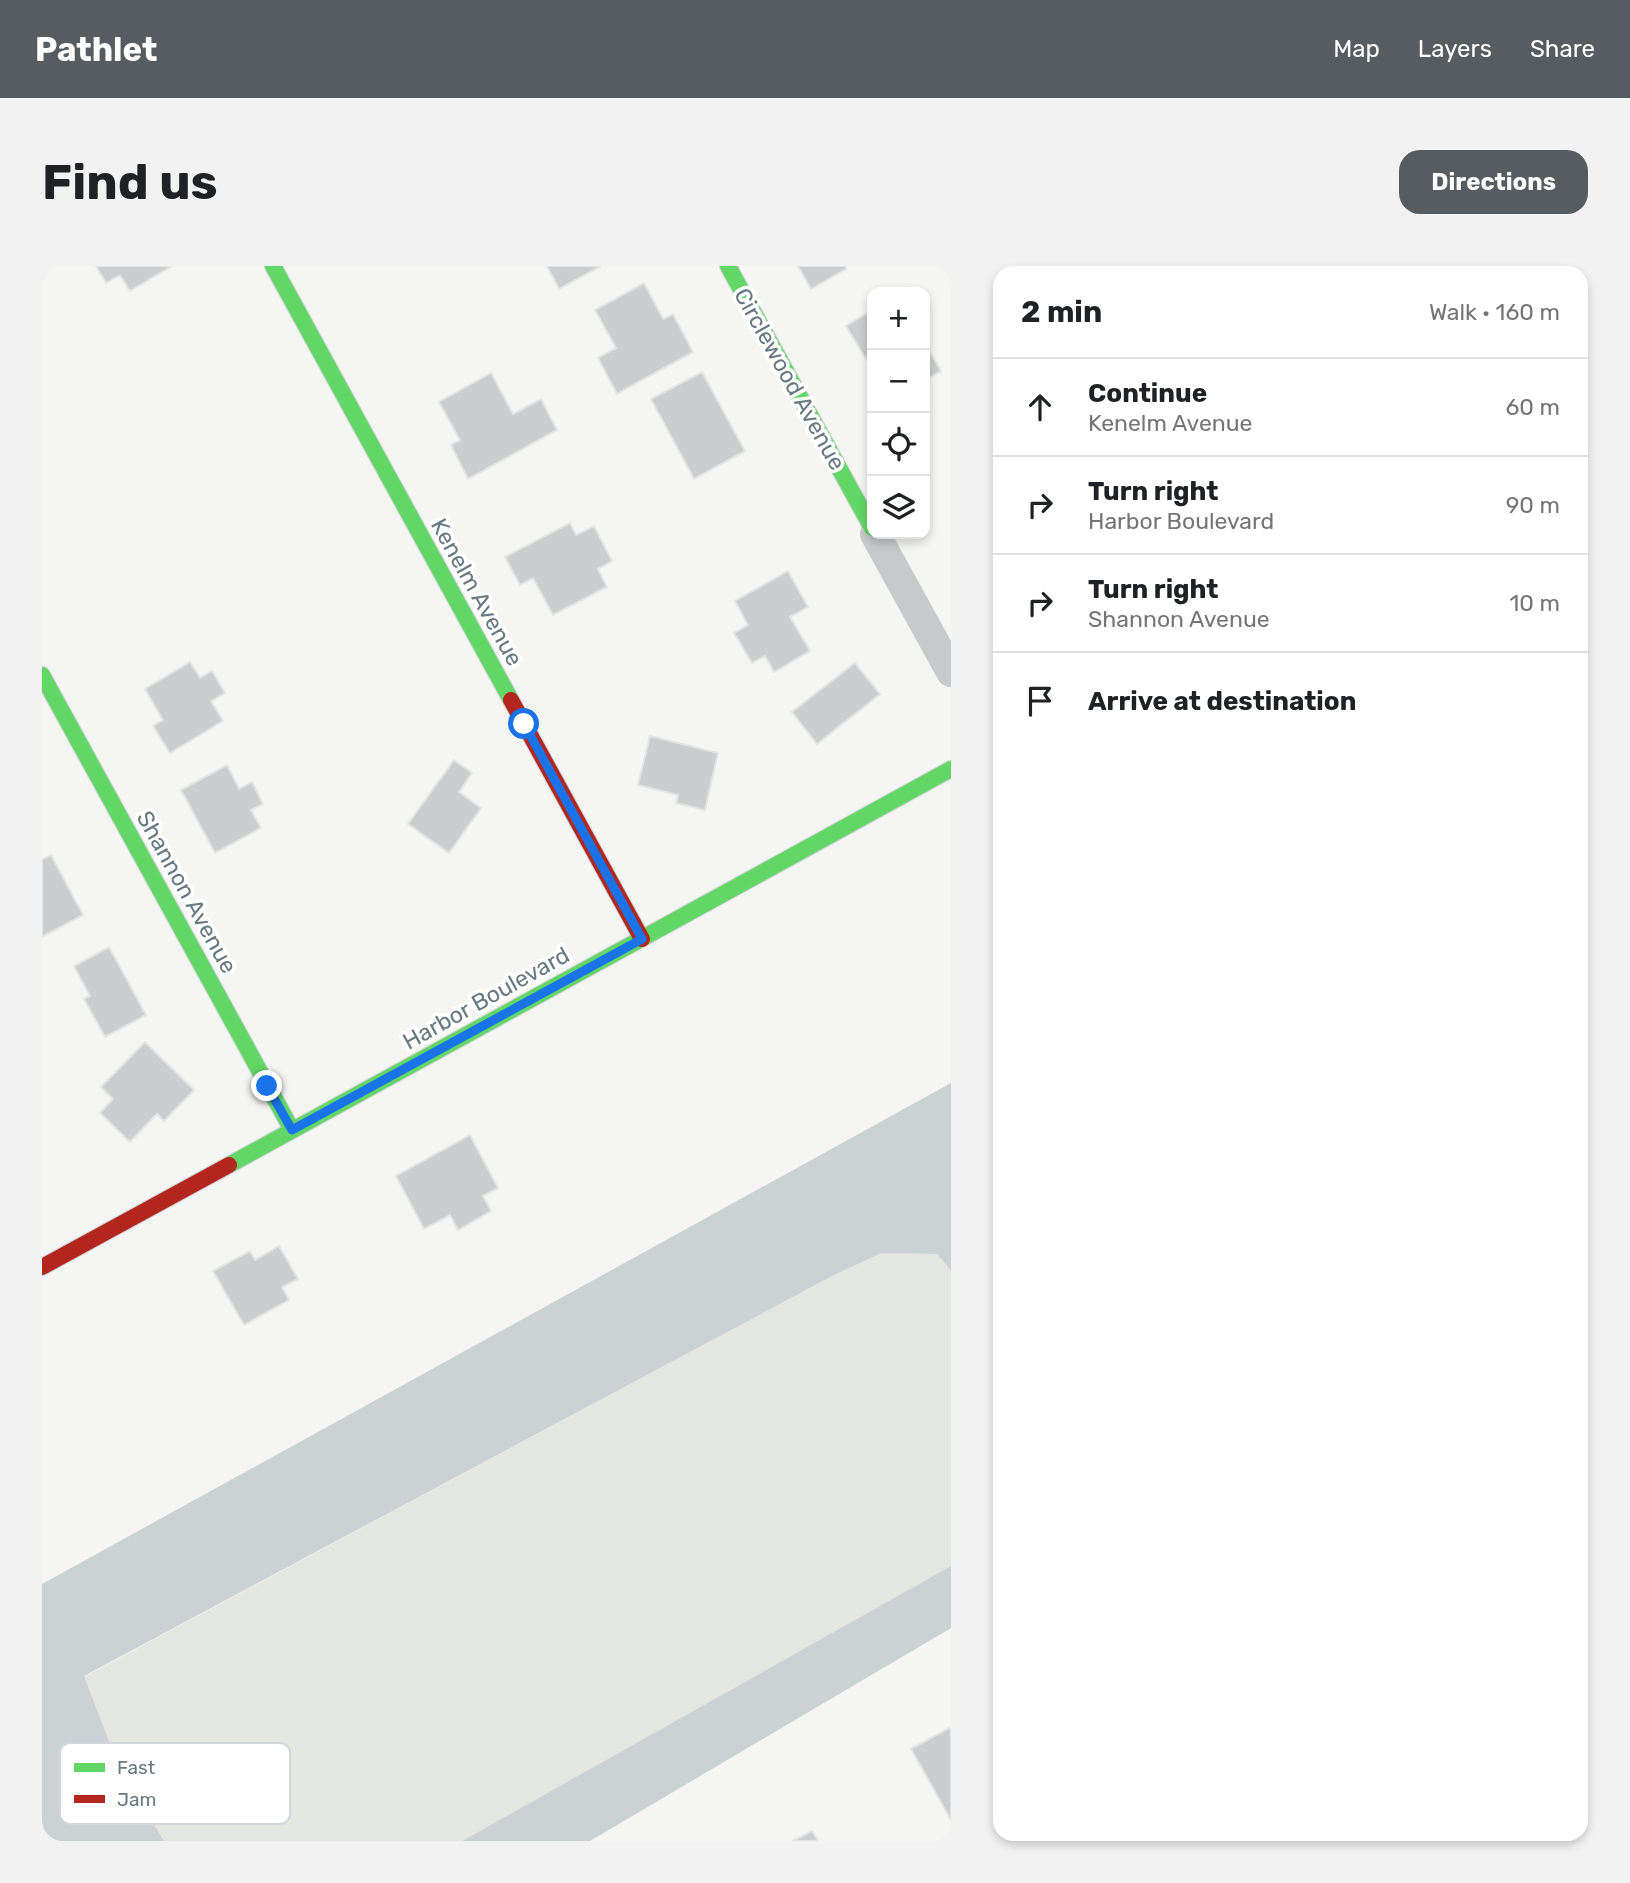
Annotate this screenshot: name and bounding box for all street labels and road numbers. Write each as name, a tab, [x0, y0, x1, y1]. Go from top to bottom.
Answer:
street label: Circlewood Avenue	[728, 283, 852, 475]
street label: Kenelm Avenue	[425, 513, 529, 671]
street label: Shannon Avenue	[131, 806, 243, 978]
street label: Harbor Boulevard	[398, 941, 574, 1055]

